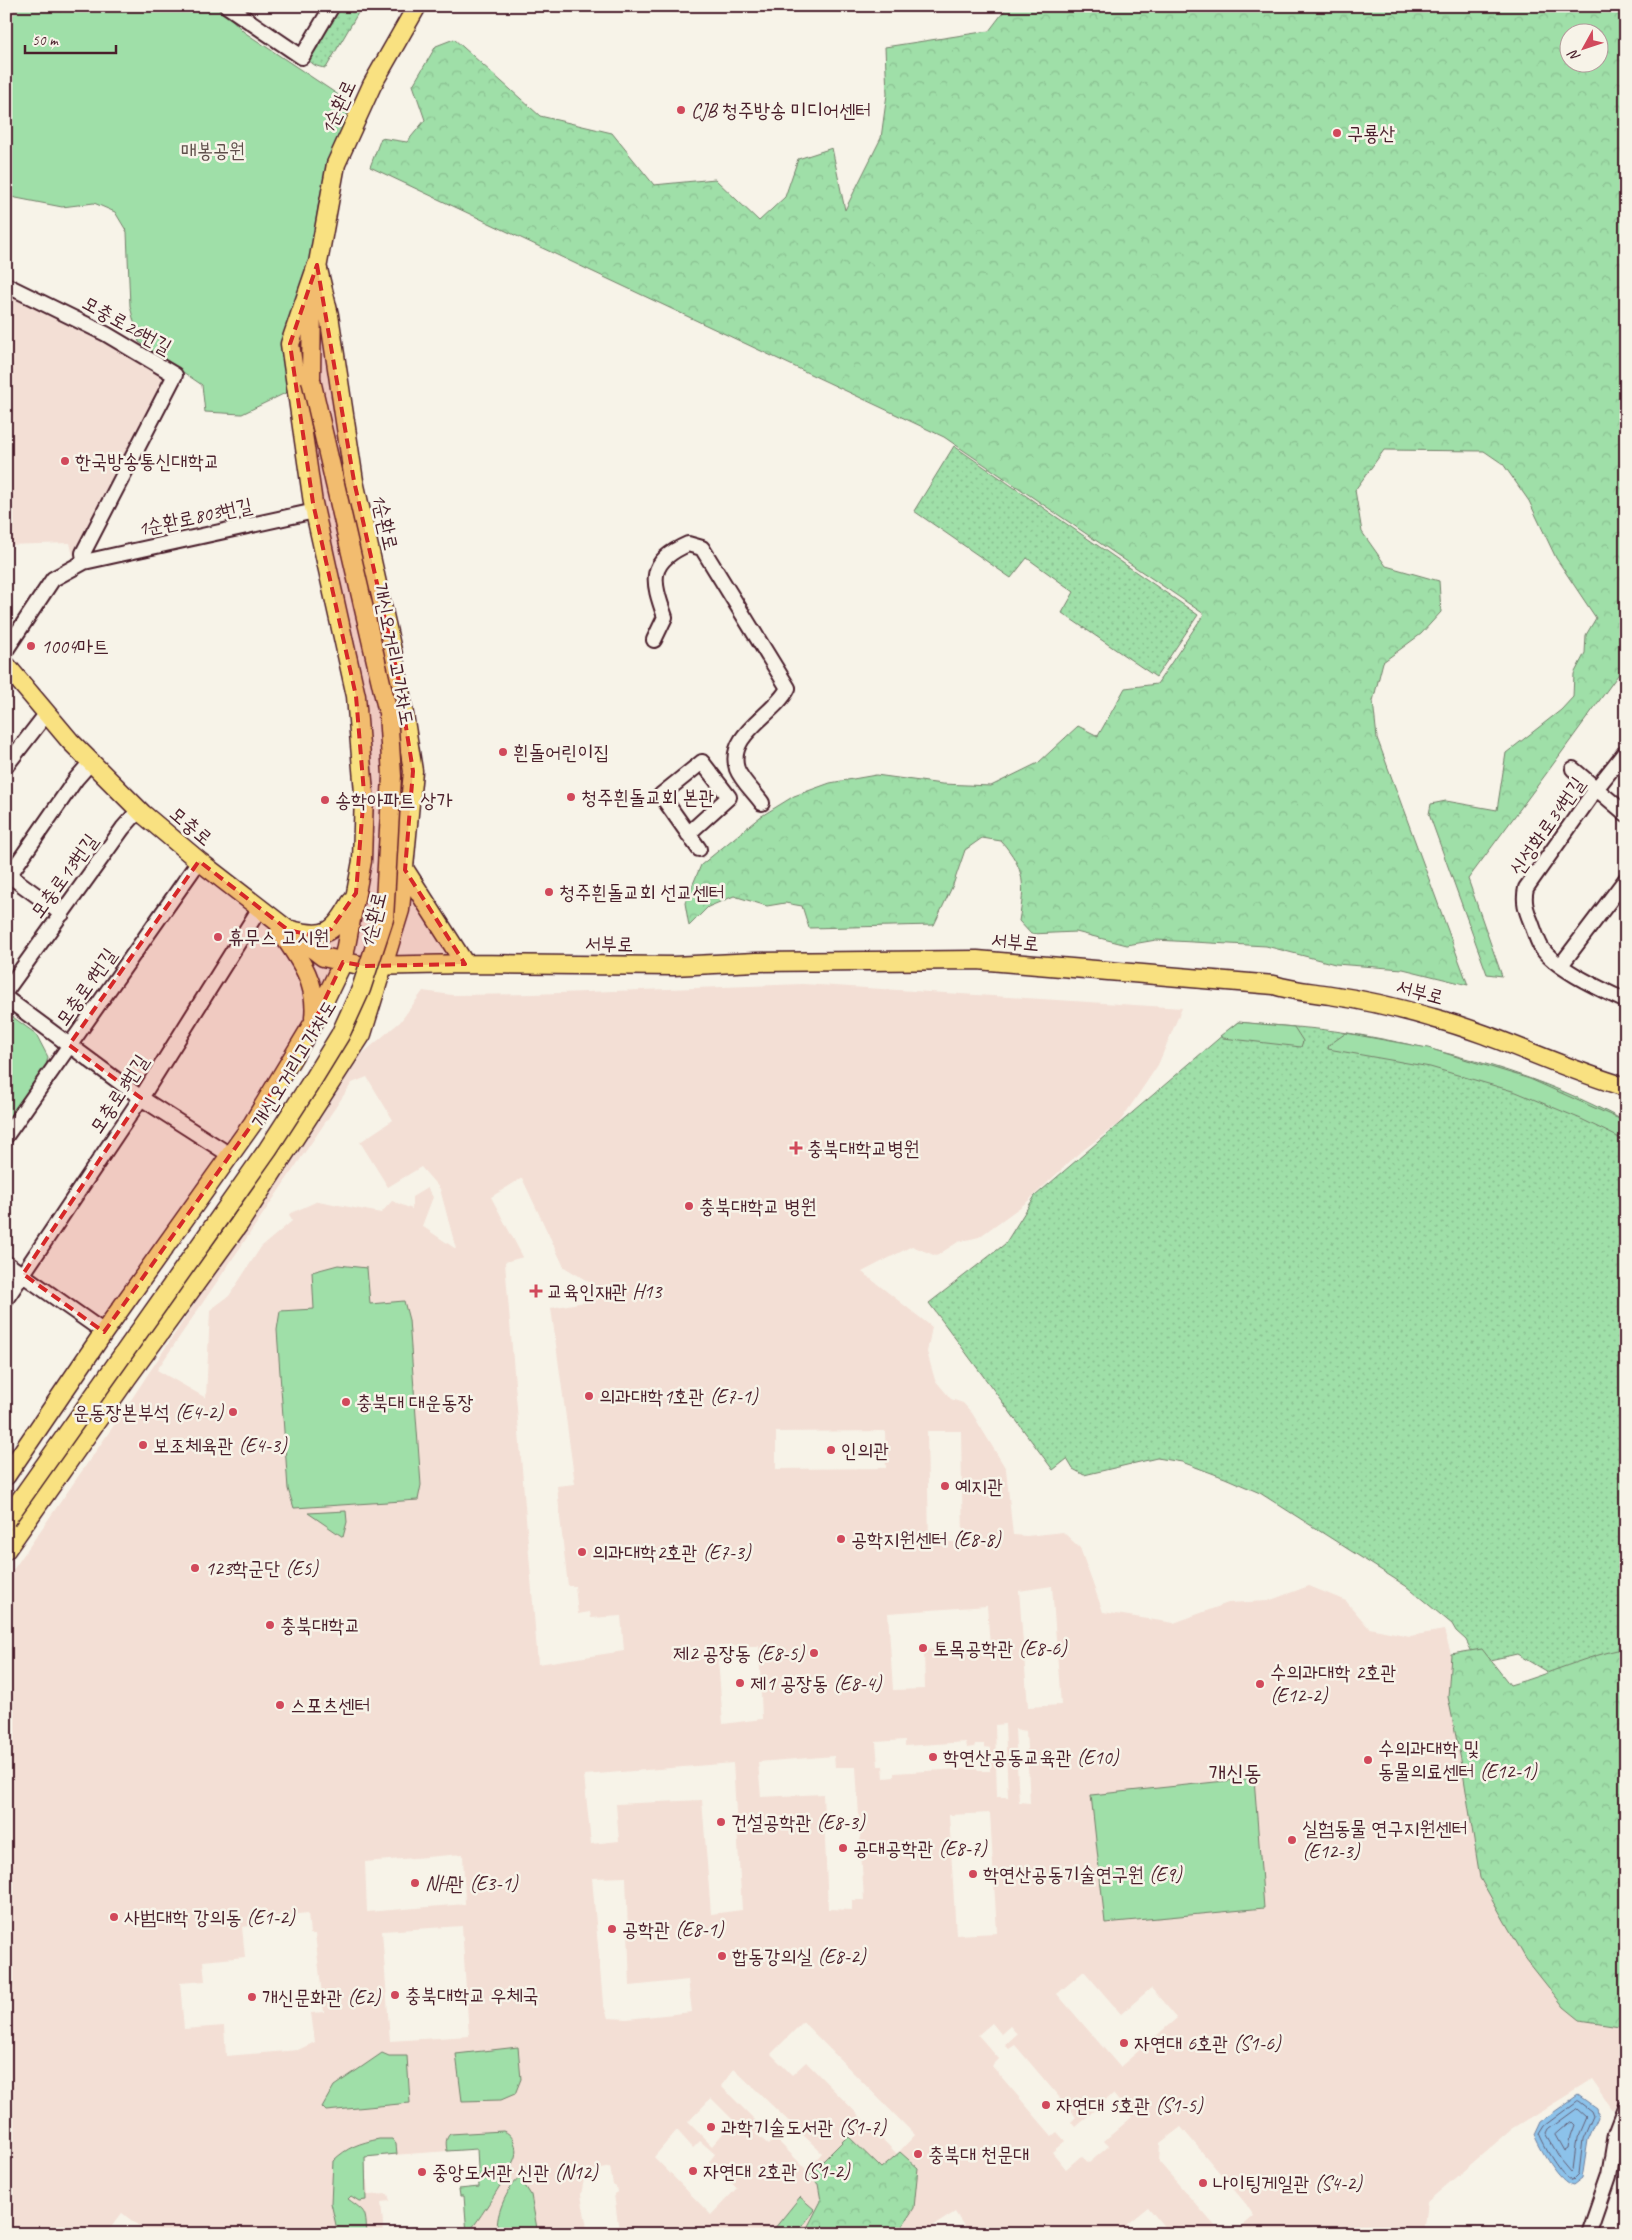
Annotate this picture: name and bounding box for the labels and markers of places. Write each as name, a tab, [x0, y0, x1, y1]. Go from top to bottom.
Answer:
place label: CJB 청주방송 미디어센터	[691, 98, 871, 123]
marker: CJB 청주방송 미디어센터	[675, 104, 687, 116]
place label: 구룡산	[1347, 121, 1395, 146]
marker: 구룡산	[1331, 127, 1343, 139]
place label: 한국방송통신대학교	[75, 449, 220, 474]
marker: 한국방송통신대학교	[59, 455, 71, 467]
place label: 1004마트	[41, 634, 109, 659]
marker: 1004마트	[25, 640, 37, 652]
place label: 흰돌어린이집	[513, 740, 610, 765]
marker: 흰돌어린이집	[497, 746, 509, 758]
place label: 청주흰돌교회 본관	[581, 785, 715, 810]
place label: 송학아파트 상가	[335, 788, 453, 813]
marker: 청주흰돌교회 본관	[565, 791, 577, 803]
marker: 송학아파트 상가	[319, 794, 331, 806]
place label: 청주흰돌교회 선교센터	[559, 880, 725, 905]
marker: 청주흰돌교회 선교센터	[543, 886, 555, 898]
place label: 휴무스 고시원	[228, 925, 329, 950]
marker: 휴무스 고시원	[212, 931, 224, 943]
place label: 충북대학교병원	[807, 1136, 920, 1161]
marker: 충북대학교병원	[789, 1141, 803, 1155]
place label: 충북대학교 병원	[699, 1194, 817, 1219]
marker: 충북대학교 병원	[683, 1200, 695, 1212]
place label: 교육인재관 H13	[547, 1279, 664, 1304]
marker: 교육인재관 H13	[529, 1284, 543, 1298]
place label: 의과대학1호관 (E7-1)	[599, 1384, 759, 1409]
place label: 충북대 대운동장	[356, 1390, 474, 1415]
marker: 의과대학1호관 (E7-1)	[583, 1390, 595, 1402]
marker: 충북대 대운동장	[340, 1396, 352, 1408]
place label: 운동장본부석 (E4-2)	[73, 1400, 224, 1425]
marker: 운동장본부석 (E4-2)	[227, 1406, 239, 1418]
place label: 보조체육관 (E4-3)	[153, 1433, 288, 1458]
place label: 인의관	[841, 1438, 889, 1463]
marker: 보조체육관 (E4-3)	[137, 1439, 149, 1451]
marker: 인의관	[825, 1444, 837, 1456]
place label: 예지관	[955, 1474, 1003, 1499]
marker: 예지관	[939, 1480, 951, 1492]
place label: 공학지원센터 (E8-8)	[851, 1527, 1002, 1552]
marker: 공학지원센터 (E8-8)	[835, 1533, 847, 1545]
place label: 의과대학2호관 (E7-3)	[592, 1540, 752, 1565]
marker: 의과대학2호관 (E7-3)	[576, 1546, 588, 1558]
place label: 123학군단 (E5)	[205, 1556, 319, 1581]
marker: 123학군단 (E5)	[189, 1562, 201, 1574]
place label: 충북대학교	[280, 1613, 360, 1638]
marker: 충북대학교	[264, 1619, 276, 1631]
place label: 토목공학관 (E8-6)	[933, 1636, 1068, 1661]
place label: 제2 공장동 (E8-5)	[673, 1641, 805, 1666]
marker: 토목공학관 (E8-6)	[917, 1642, 929, 1654]
marker: 제2 공장동 (E8-5)	[808, 1647, 820, 1659]
place label: 수의과대학 2호관 (E12-2)	[1270, 1660, 1397, 1708]
place label: 제1 공장동 (E8-4)	[750, 1671, 883, 1696]
marker: 제1 공장동 (E8-4)	[734, 1677, 746, 1689]
marker: 수의과대학 2호관 (E12-2)	[1254, 1678, 1266, 1690]
place label: 스포츠센터	[290, 1693, 370, 1718]
marker: 스포츠센터	[274, 1699, 286, 1711]
place label: 수의과대학 및 동물의료센터 (E12-1)	[1378, 1736, 1538, 1784]
place label: 학연산공동교육관 (E10)	[943, 1745, 1120, 1770]
marker: 학연산공동교육관 (E10)	[927, 1751, 939, 1763]
marker: 수의과대학 및 동물의료센터 (E12-1)	[1362, 1754, 1374, 1766]
place label: 건설공학관 (E8-3)	[731, 1810, 866, 1835]
marker: 건설공학관 (E8-3)	[715, 1816, 727, 1828]
place label: 실험동물 연구지원센터 (E12-3)	[1302, 1816, 1468, 1864]
marker: 실험동물 연구지원센터 (E12-3)	[1286, 1834, 1298, 1846]
place label: 공대공학관 (E8-7)	[853, 1836, 988, 1861]
marker: 공대공학관 (E8-7)	[837, 1842, 849, 1854]
place label: 학연산공동기술연구원 (E9)	[983, 1862, 1183, 1887]
marker: 학연산공동기술연구원 (E9)	[967, 1868, 979, 1880]
place label: NH관 (E3-1)	[425, 1871, 519, 1896]
marker: NH관 (E3-1)	[409, 1877, 421, 1889]
place label: 사범대학 강의동 (E1-2)	[124, 1905, 296, 1930]
marker: 사범대학 강의동 (E1-2)	[108, 1911, 120, 1923]
place label: 공학관 (E8-1)	[622, 1917, 725, 1942]
marker: 공학관 (E8-1)	[606, 1923, 618, 1935]
place label: 합동강의실 (E8-2)	[732, 1944, 867, 1969]
marker: 합동강의실 (E8-2)	[716, 1950, 728, 1962]
place label: 충북대학교 우체국	[405, 1983, 539, 2008]
place label: 개신문화관 (E2)	[262, 1985, 381, 2010]
marker: 충북대학교 우체국	[389, 1989, 401, 2001]
marker: 개신문화관 (E2)	[246, 1991, 258, 2003]
place label: 자연대 6호관 (S1-6)	[1134, 2031, 1282, 2056]
marker: 자연대 6호관 (S1-6)	[1118, 2037, 1130, 2049]
place label: 자연대 5호관 (S1-5)	[1056, 2093, 1204, 2118]
marker: 자연대 5호관 (S1-5)	[1040, 2099, 1052, 2111]
place label: 과학기술도서관 (S1-7)	[721, 2115, 887, 2140]
marker: 과학기술도서관 (S1-7)	[705, 2121, 717, 2133]
place label: 충북대 천문대	[928, 2142, 1029, 2167]
marker: 충북대 천문대	[912, 2148, 924, 2160]
place label: 자연대 2호관 (S1-2)	[703, 2159, 851, 2184]
place label: 중앙도서관 신관 (N12)	[432, 2160, 599, 2185]
marker: 자연대 2호관 (S1-2)	[687, 2165, 699, 2177]
marker: 중앙도서관 신관 (N12)	[416, 2166, 428, 2178]
place label: 나이팅게일관 (S4-2)	[1213, 2171, 1363, 2196]
marker: 나이팅게일관 (S4-2)	[1197, 2177, 1209, 2189]

